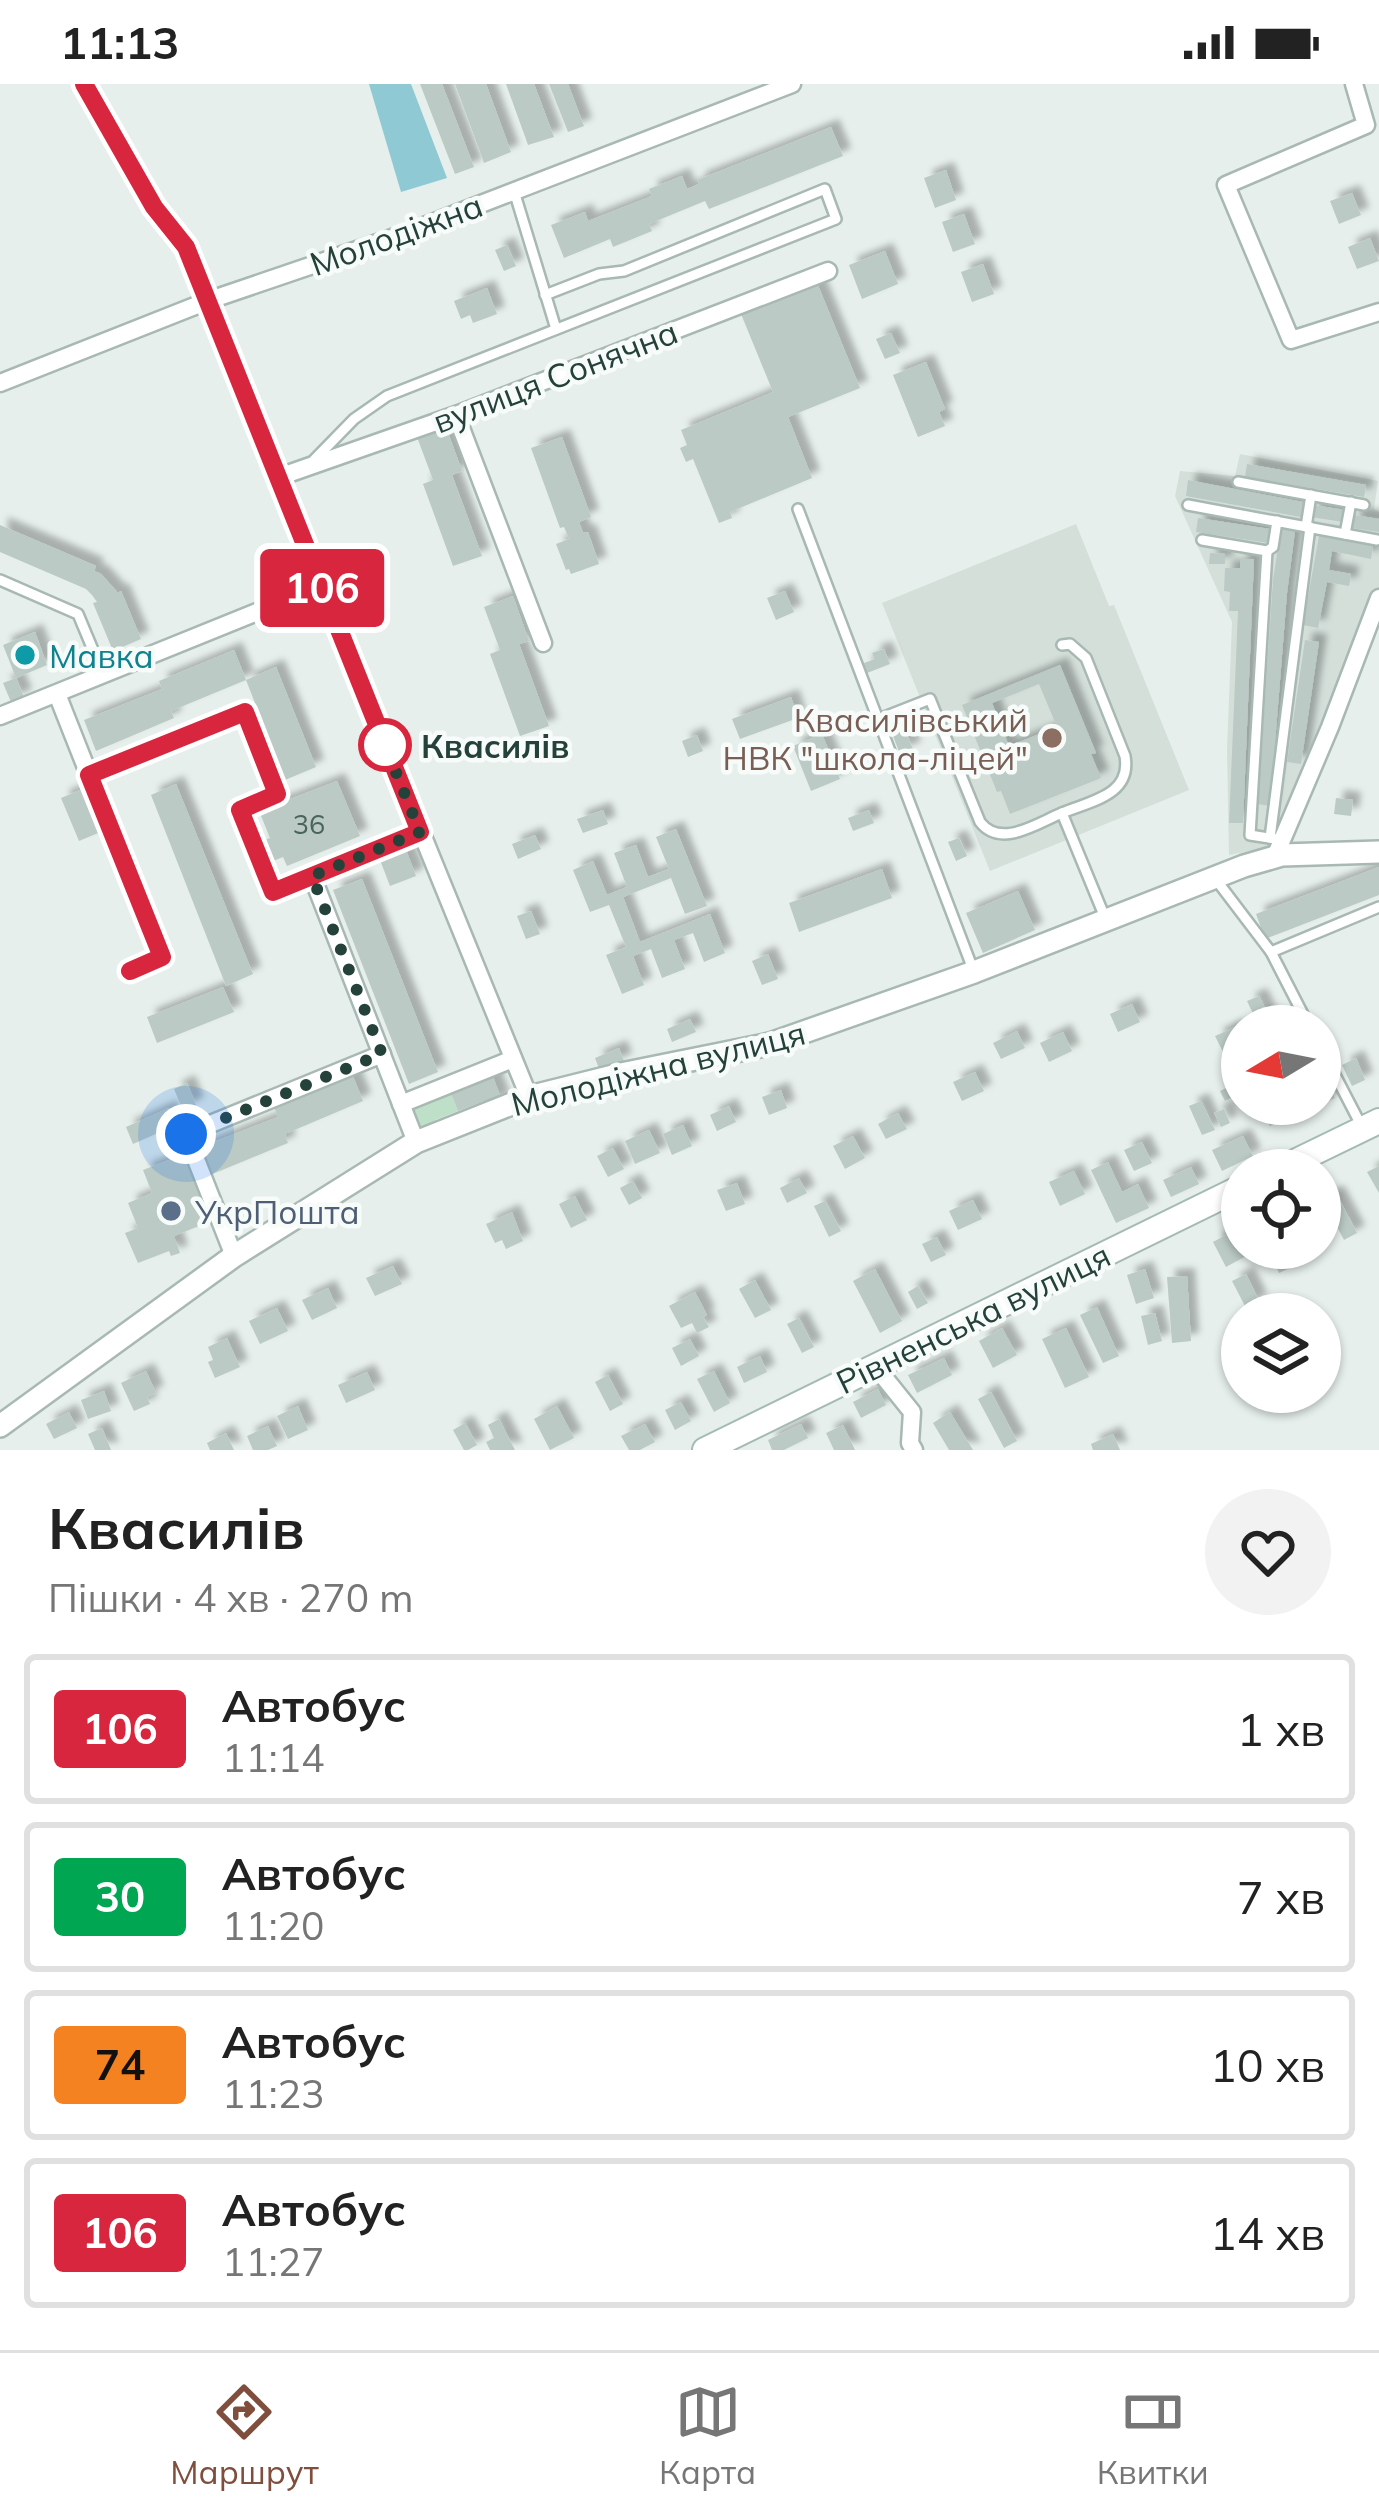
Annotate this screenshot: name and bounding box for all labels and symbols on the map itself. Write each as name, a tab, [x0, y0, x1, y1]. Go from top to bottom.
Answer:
street label: Молодіжна	[304, 184, 488, 284]
street label: вулиця Сонячна	[427, 310, 683, 442]
line badge: 106	[253, 549, 391, 627]
place label: Мавка	[49, 635, 154, 676]
marker: Мавка	[12, 642, 38, 668]
place label: Квасилівський НВК "школа-ліцей"	[723, 699, 1028, 778]
marker: Квасилів	[360, 720, 410, 770]
place label: Квасилів	[421, 725, 569, 766]
marker: Квасилівський НВК "школа-ліцей"	[1039, 725, 1065, 751]
house number: 36	[293, 807, 325, 841]
north arrow	[1221, 1005, 1341, 1125]
street label: Молодіжна вулиця	[507, 1012, 809, 1124]
your location	[156, 1104, 216, 1164]
place label: УкрПошта	[194, 1191, 360, 1232]
marker: УкрПошта	[158, 1198, 184, 1224]
street label: Рівненська вулиця	[829, 1234, 1117, 1402]

